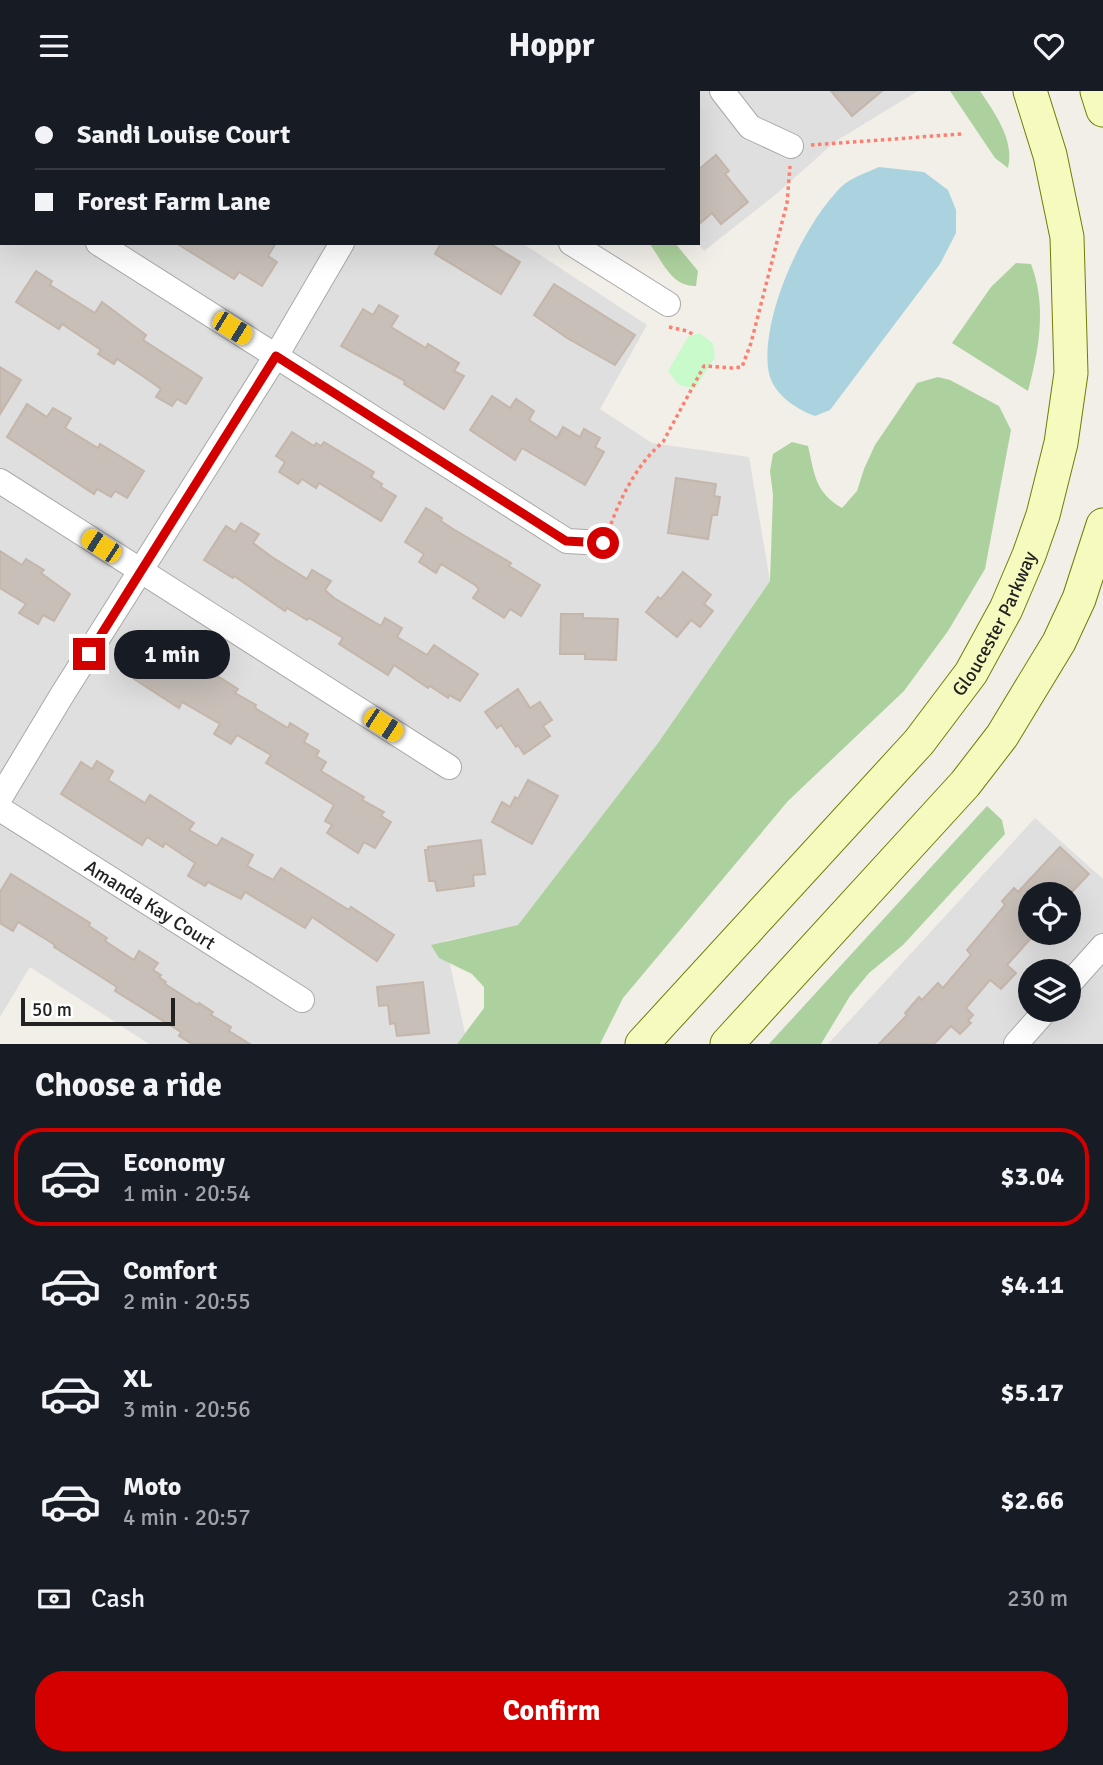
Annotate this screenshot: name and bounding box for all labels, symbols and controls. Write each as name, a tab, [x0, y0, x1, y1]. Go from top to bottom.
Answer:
text: Hoppr	[509, 26, 594, 65]
icon: menu	[35, 27, 73, 65]
icon: heart	[1030, 27, 1068, 65]
text: Sandi Louise Court	[77, 119, 290, 151]
text: Forest Farm Lane	[77, 186, 271, 218]
car	[209, 308, 256, 348]
car	[78, 526, 125, 566]
route start	[587, 527, 619, 559]
street label: Gloucester Parkway	[947, 548, 1042, 701]
callout: 1 min	[114, 629, 229, 679]
route end	[73, 638, 105, 670]
text: 1 min	[144, 640, 200, 669]
car	[360, 705, 407, 745]
street label: Amanda Kay Court	[80, 855, 220, 955]
map controls	[1018, 882, 1081, 1022]
button: locate	[1018, 882, 1081, 945]
button: layers	[1018, 959, 1081, 1022]
scale bar	[21, 995, 175, 1027]
text: 50 m	[32, 998, 72, 1022]
text: Choose a ride	[35, 1066, 222, 1105]
icon: car	[39, 1146, 102, 1209]
text: Economy	[123, 1147, 225, 1179]
text: $3.04	[1000, 1161, 1064, 1193]
text: 1 min · 20:54	[123, 1179, 251, 1208]
icon: car	[39, 1254, 102, 1317]
text: Comfort	[123, 1255, 217, 1287]
text: $4.11	[1000, 1269, 1064, 1301]
text: 2 min · 20:55	[123, 1287, 251, 1316]
icon: car	[39, 1362, 102, 1425]
text: XL	[123, 1363, 153, 1395]
text: $5.17	[1000, 1377, 1064, 1409]
text: 3 min · 20:56	[123, 1395, 251, 1424]
icon: car	[39, 1470, 102, 1533]
text: Moto	[123, 1471, 181, 1503]
text: $2.66	[1000, 1485, 1064, 1517]
text: 4 min · 20:57	[123, 1503, 251, 1532]
icon: cash	[35, 1580, 73, 1618]
text: Cash	[91, 1583, 145, 1615]
text: 230 m	[1007, 1584, 1068, 1613]
button: Confirm	[35, 1671, 1068, 1751]

